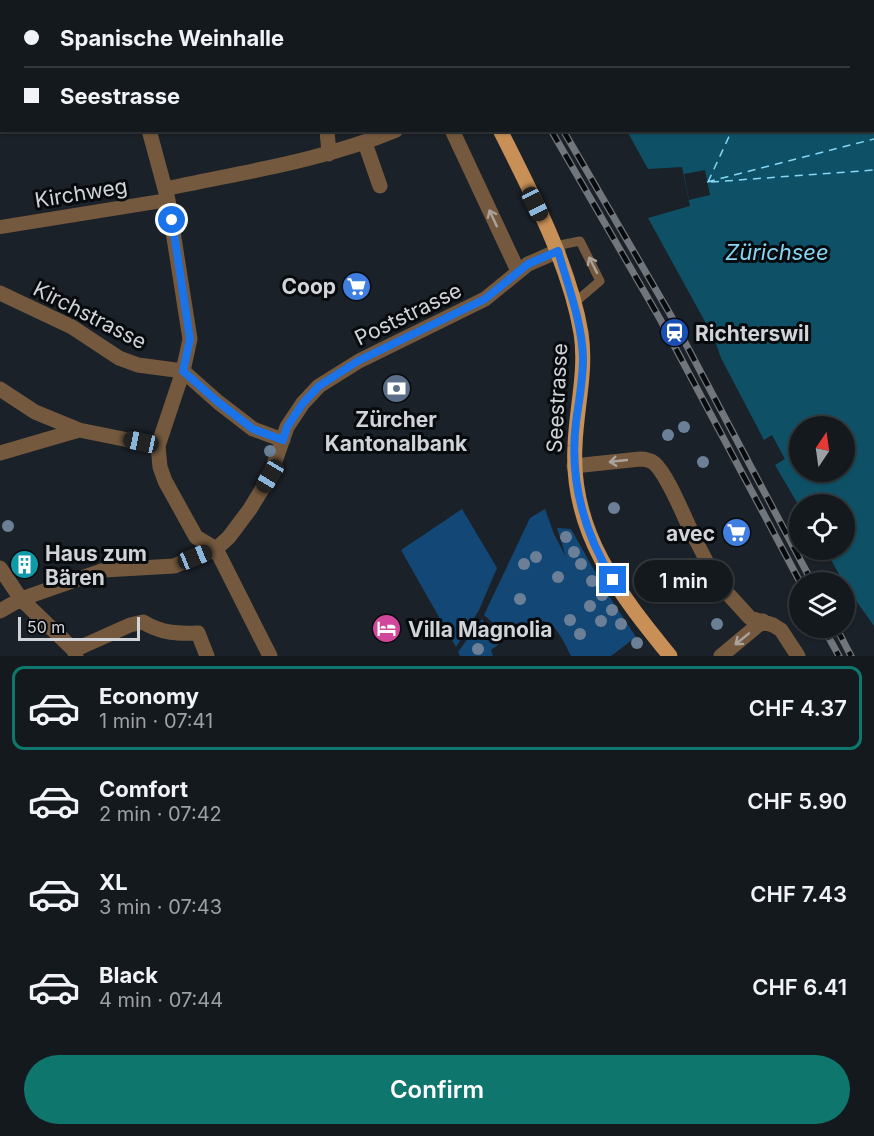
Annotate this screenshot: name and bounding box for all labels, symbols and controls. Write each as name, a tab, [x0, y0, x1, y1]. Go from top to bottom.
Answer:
text: Spanische Weinhalle	[60, 25, 284, 51]
text: Seestrasse	[60, 83, 180, 109]
street label: Kirchweg	[33, 173, 129, 213]
car	[519, 184, 551, 224]
route start	[158, 206, 185, 233]
one-way arrow	[487, 210, 499, 228]
water label: Zürichsee	[725, 239, 829, 265]
one-way arrow	[586, 257, 598, 275]
supermarket icon: Coop	[341, 270, 373, 302]
place label: Coop	[281, 274, 336, 299]
street label: Kirchstrasse	[29, 276, 151, 354]
street label: Poststrasse	[351, 277, 465, 351]
station icon: Richterswil	[658, 317, 690, 349]
place label: Richterswil	[695, 321, 809, 346]
street label: Seestrasse	[542, 342, 572, 454]
bank icon: Zürcher Kantonalbank	[380, 372, 412, 404]
place label: Zürcher Kantonalbank	[325, 407, 468, 456]
north arrow	[789, 416, 855, 482]
map controls	[789, 416, 855, 638]
car	[122, 429, 160, 455]
car	[253, 456, 287, 496]
one-way arrow	[608, 456, 628, 467]
button: locate	[789, 494, 855, 560]
supermarket icon: avec	[720, 517, 752, 549]
place label: avec	[666, 521, 715, 546]
place label: Haus zum Bären	[45, 541, 147, 590]
car	[175, 542, 215, 572]
building icon: Haus zum Bären	[8, 549, 40, 581]
callout: 1 min	[634, 559, 733, 601]
route end	[599, 566, 626, 593]
text: 1 min	[659, 569, 708, 593]
button: layers	[789, 572, 855, 638]
hotel icon: Villa Magnolia	[371, 613, 403, 645]
scale bar	[18, 614, 140, 642]
text: 50 m	[27, 617, 65, 637]
place label: Villa Magnolia	[408, 617, 552, 642]
one-way arrow	[734, 632, 750, 645]
icon: car	[27, 681, 81, 735]
text: Economy	[99, 683, 199, 709]
text: CHF 4.37	[749, 695, 847, 721]
text: 1 min · 07:41	[99, 709, 213, 733]
icon: car	[27, 774, 81, 828]
text: Comfort	[99, 776, 188, 802]
text: CHF 5.90	[747, 788, 847, 814]
text: 2 min · 07:42	[99, 802, 222, 826]
icon: car	[27, 867, 81, 921]
text: XL	[99, 869, 128, 895]
text: CHF 7.43	[750, 881, 847, 907]
text: 3 min · 07:43	[99, 895, 222, 919]
icon: car	[27, 960, 81, 1014]
text: Black	[99, 962, 158, 988]
text: CHF 6.41	[752, 974, 847, 1000]
text: 4 min · 07:44	[99, 988, 223, 1012]
button: Confirm	[24, 1055, 850, 1124]

